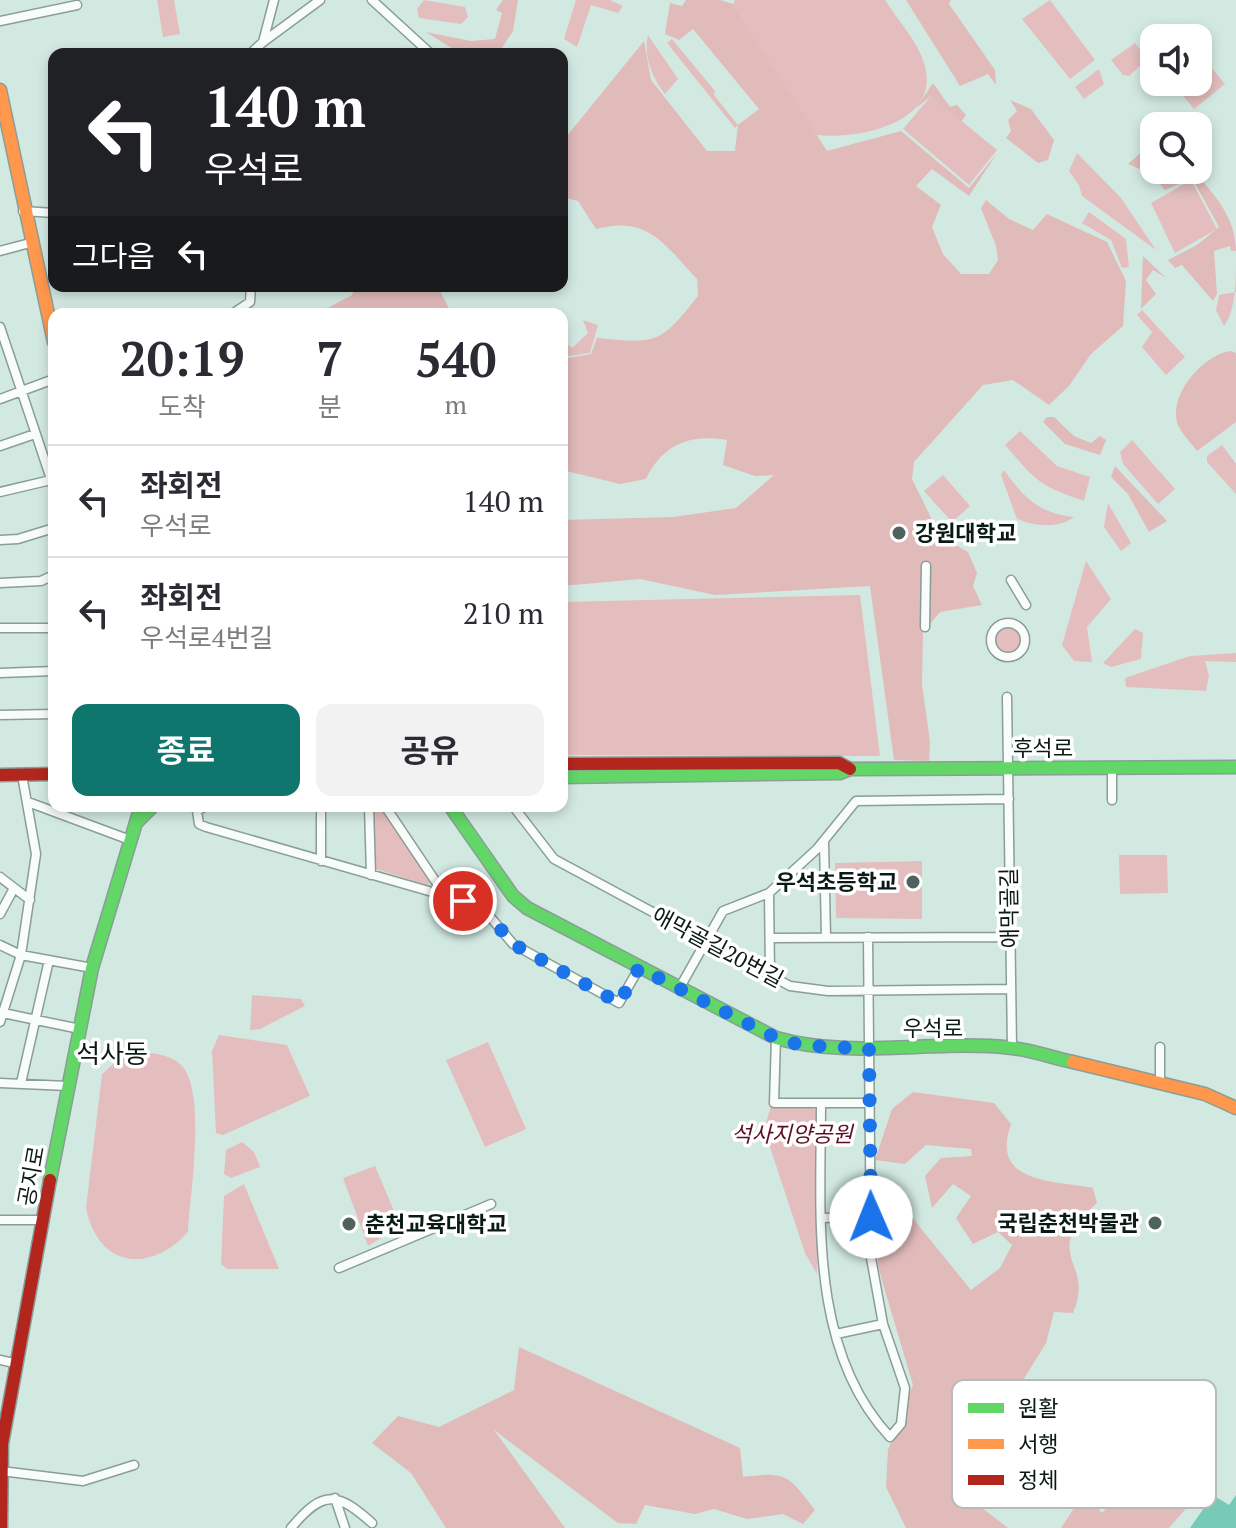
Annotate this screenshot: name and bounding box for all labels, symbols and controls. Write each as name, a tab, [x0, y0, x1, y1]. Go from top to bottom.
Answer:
map controls	[1140, 24, 1212, 184]
button: sound	[1140, 24, 1212, 96]
text: 140 m	[204, 69, 366, 143]
icon: left	[72, 80, 176, 184]
button: search	[1140, 112, 1212, 184]
text: 우석로	[204, 145, 303, 192]
icon: left	[171, 232, 215, 276]
text: 그다음	[72, 236, 155, 276]
text: 20:19	[120, 326, 245, 390]
text: 7	[316, 326, 343, 390]
text: 540	[415, 327, 496, 391]
text: m	[444, 387, 467, 421]
text: 도착	[158, 389, 206, 423]
text: 분	[318, 389, 342, 423]
text: 좌회전	[140, 465, 223, 505]
icon: left	[72, 479, 116, 523]
text: 140 m	[463, 481, 544, 521]
text: 우석로	[140, 508, 212, 542]
place label: 강원대학교	[915, 518, 1016, 547]
marker: 강원대학교	[890, 524, 908, 542]
text: 좌회전	[140, 577, 223, 617]
icon: left	[72, 591, 116, 635]
text: 210 m	[463, 593, 544, 633]
text: 우석로4번길	[140, 620, 273, 654]
button: 종료	[72, 704, 300, 796]
button: 공유	[316, 704, 544, 796]
street label: 후석로	[1013, 733, 1073, 762]
pin	[429, 867, 497, 935]
place label: 우석초등학교	[776, 867, 897, 896]
street label: 애막골길	[993, 867, 1024, 949]
marker: 우석초등학교	[904, 873, 922, 891]
icon: arrive	[441, 879, 485, 923]
street label: 애막골길20번길	[647, 900, 789, 993]
street label: 우석로	[903, 1013, 963, 1042]
district label: 석사동	[76, 1036, 148, 1070]
park label: 석사지양공원	[731, 1119, 854, 1148]
street label: 공지로	[11, 1143, 50, 1208]
position arrow	[829, 1175, 913, 1259]
place label: 국립춘천박물관	[997, 1208, 1139, 1237]
place label: 춘천교육대학교	[365, 1209, 507, 1238]
marker: 국립춘천박물관	[1146, 1214, 1164, 1232]
marker: 춘천교육대학교	[340, 1215, 358, 1233]
legend	[952, 1380, 1216, 1508]
text: 원활	[1018, 1393, 1058, 1422]
text: 서행	[1018, 1429, 1058, 1458]
text: 정체	[1018, 1465, 1058, 1494]

